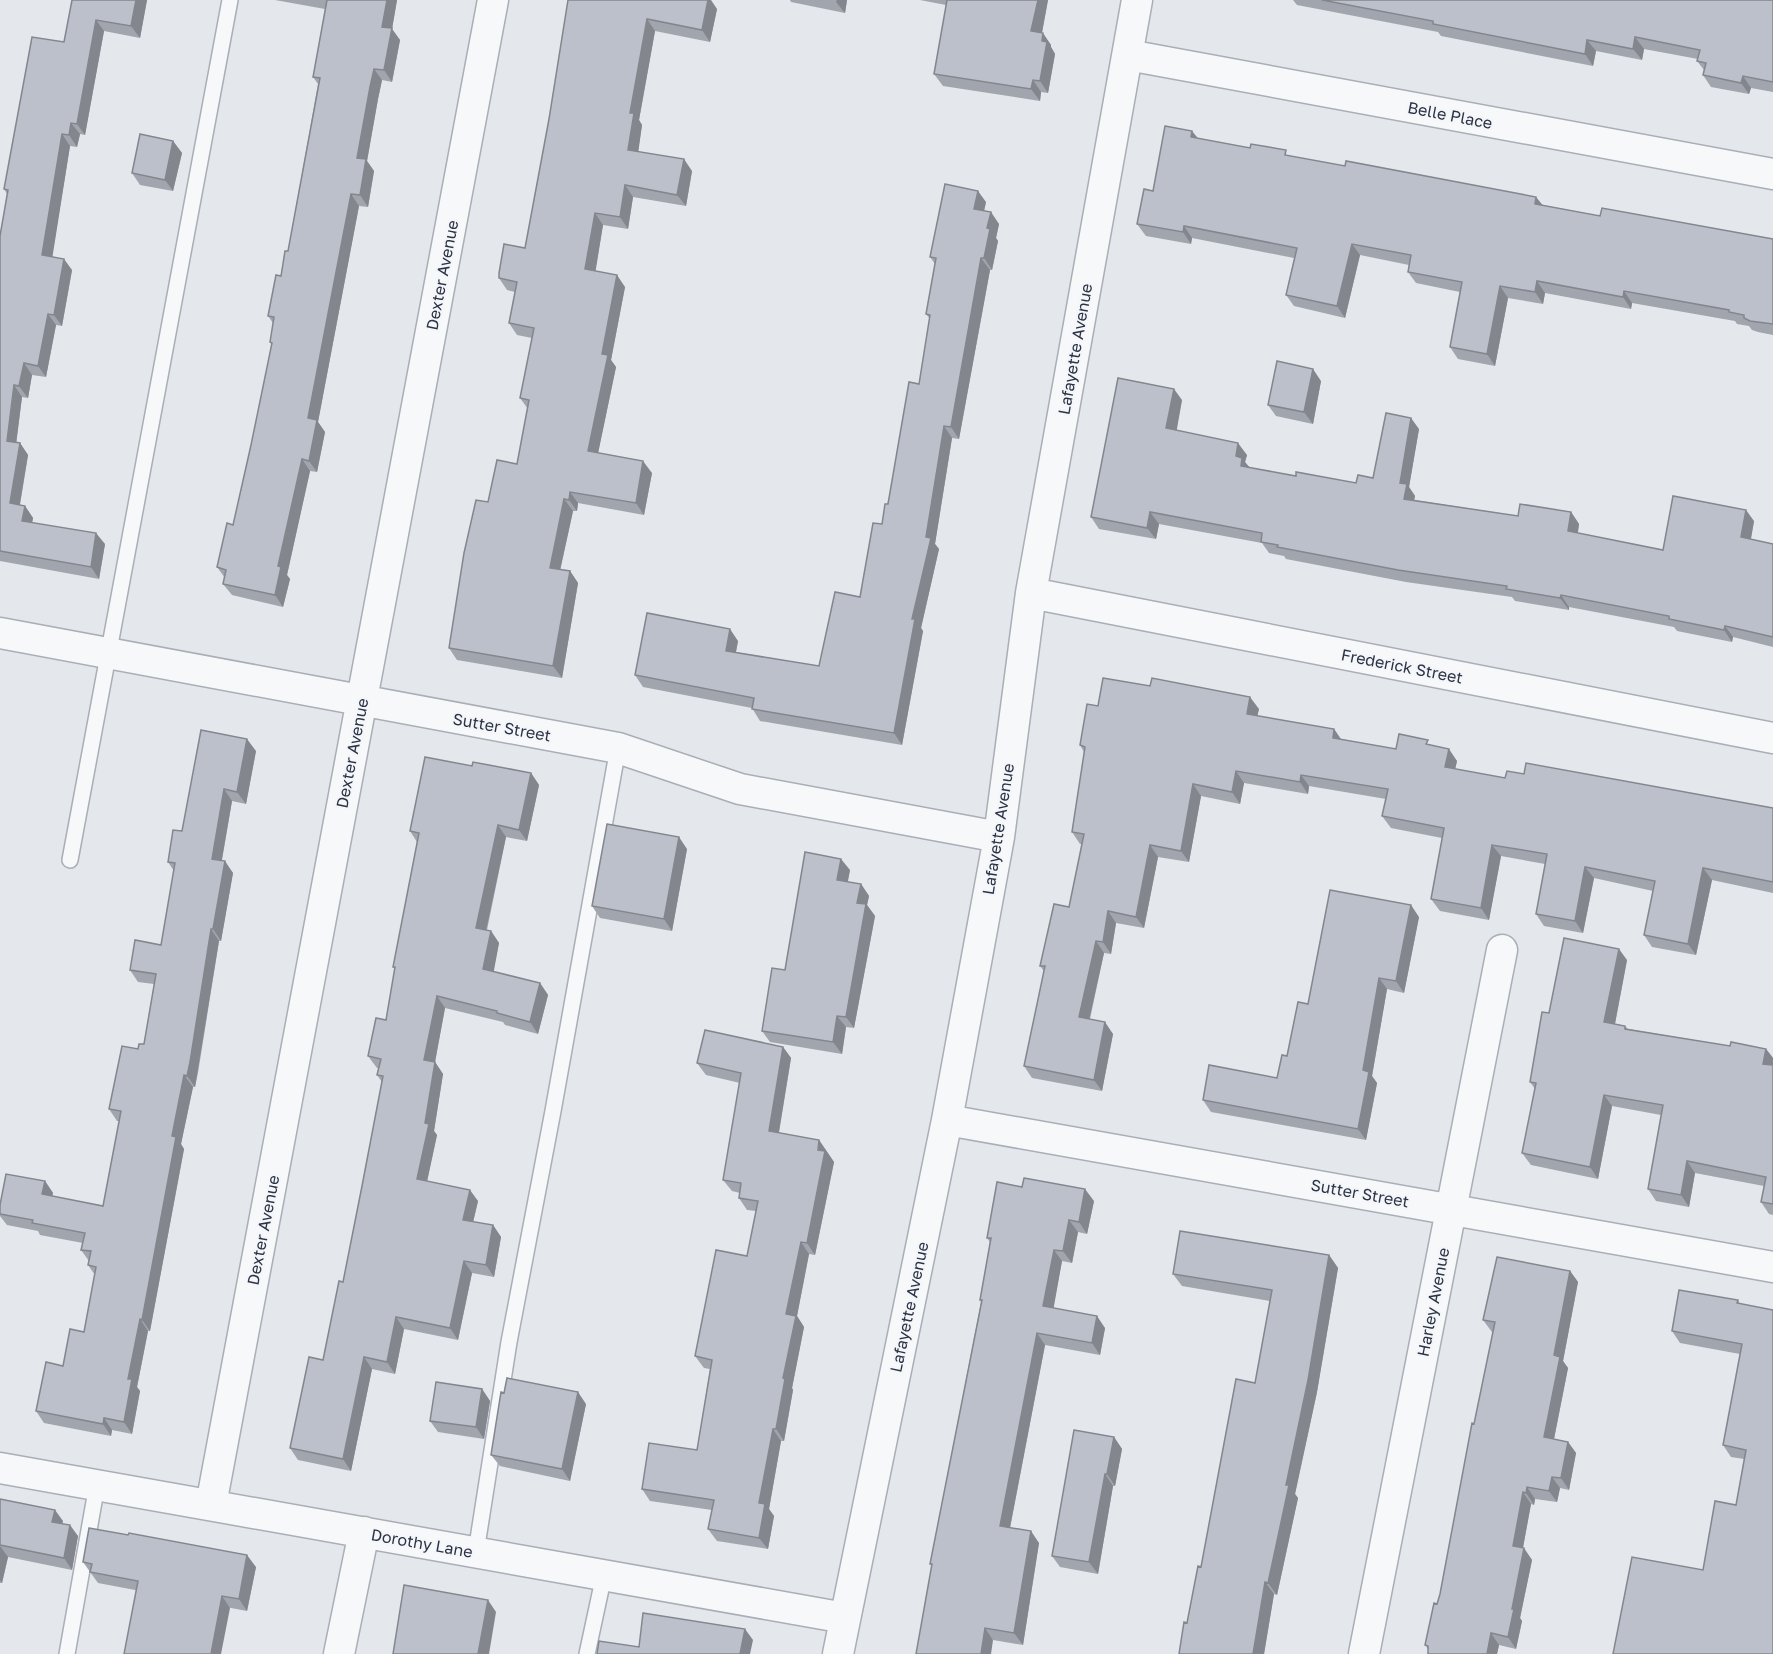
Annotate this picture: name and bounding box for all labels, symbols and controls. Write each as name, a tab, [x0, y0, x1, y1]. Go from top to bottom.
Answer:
street label: Belle Place	[1406, 97, 1494, 133]
street label: Dexter Avenue	[422, 218, 462, 332]
street label: Lafayette Avenue	[1054, 282, 1096, 416]
street label: Frederick Street	[1339, 644, 1465, 688]
street label: Dexter Avenue	[332, 696, 372, 810]
street label: Sutter Street	[451, 709, 553, 745]
street label: Lafayette Avenue	[978, 762, 1018, 896]
street label: Dexter Avenue	[243, 1173, 283, 1287]
street label: Sutter Street	[1309, 1175, 1411, 1211]
street label: Lafayette Avenue	[885, 1240, 933, 1374]
street label: Harley Avenue	[1413, 1246, 1453, 1358]
street label: Dorothy Lane	[370, 1524, 474, 1562]

